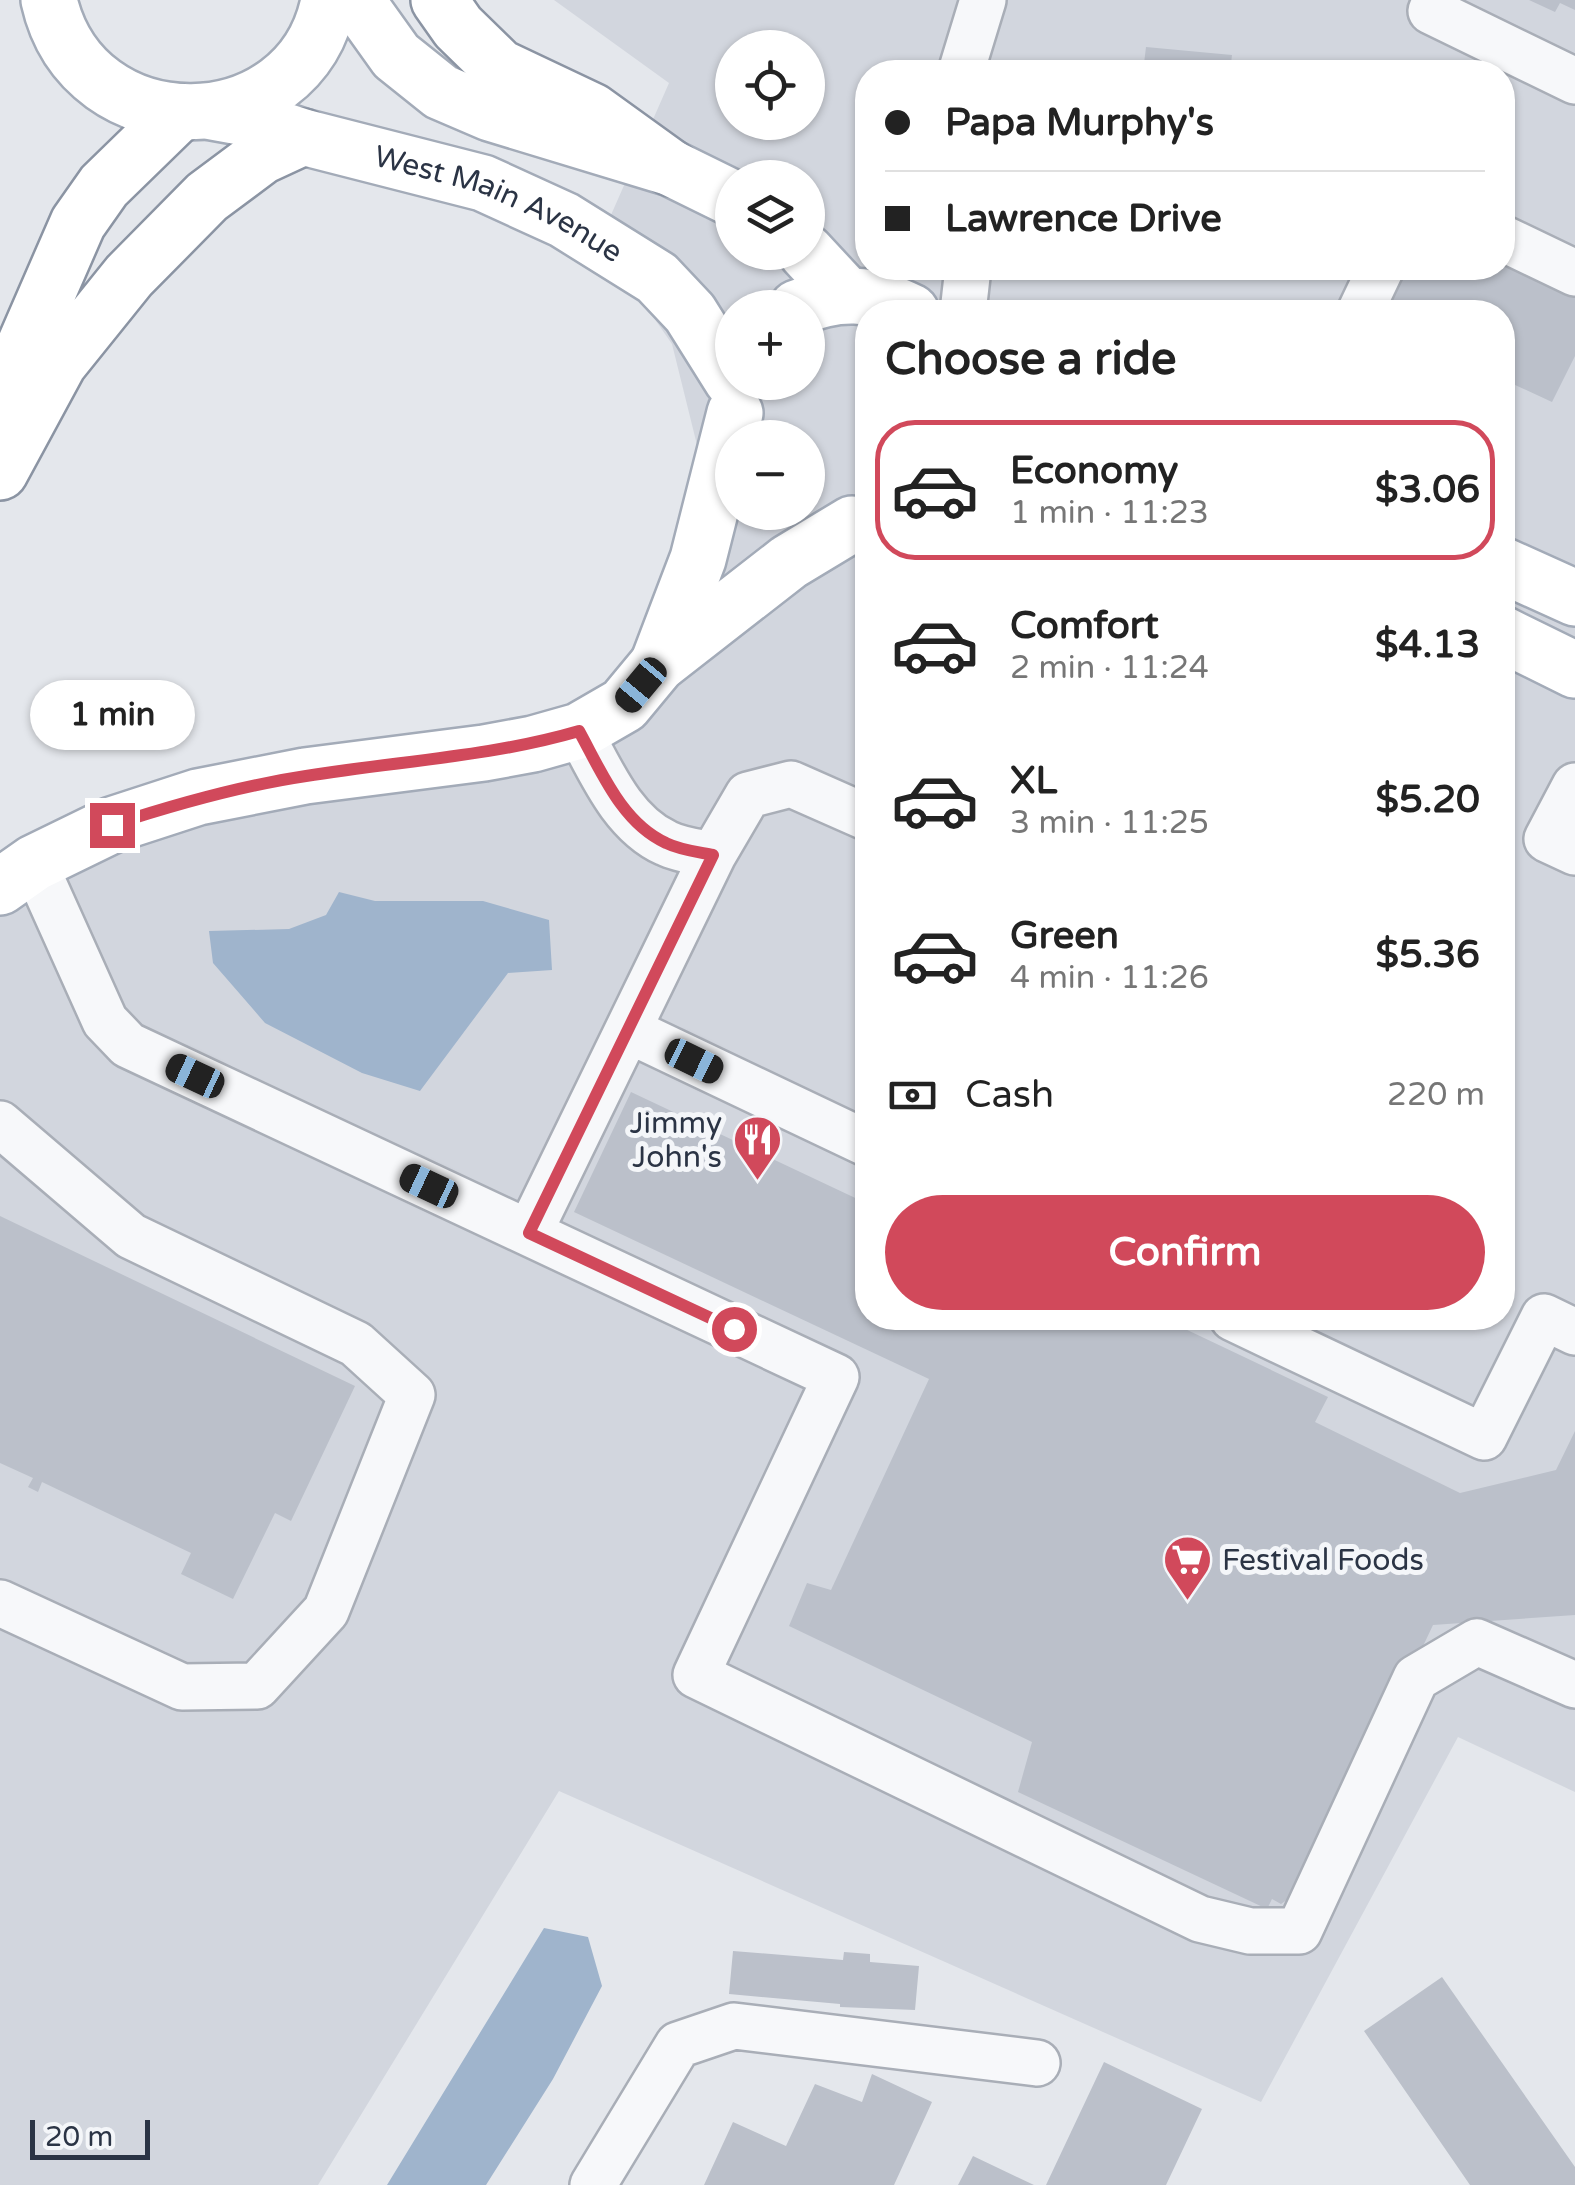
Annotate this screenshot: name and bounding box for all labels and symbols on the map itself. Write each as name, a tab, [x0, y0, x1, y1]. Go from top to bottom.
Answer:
street label: West Main Avenue	[370, 138, 629, 271]
car	[610, 652, 672, 718]
callout: 1 min	[29, 680, 194, 750]
route end	[90, 803, 135, 848]
car	[660, 1034, 728, 1088]
car	[161, 1050, 229, 1102]
place label: Jimmy John's	[630, 1105, 722, 1176]
restaurant icon: Jimmy John's	[731, 1114, 783, 1182]
car	[395, 1160, 463, 1212]
route start	[712, 1307, 757, 1352]
supermarket icon: Festival Foods	[1161, 1534, 1213, 1602]
place label: Festival Foods	[1222, 1542, 1424, 1579]
scale bar	[30, 2115, 150, 2160]

